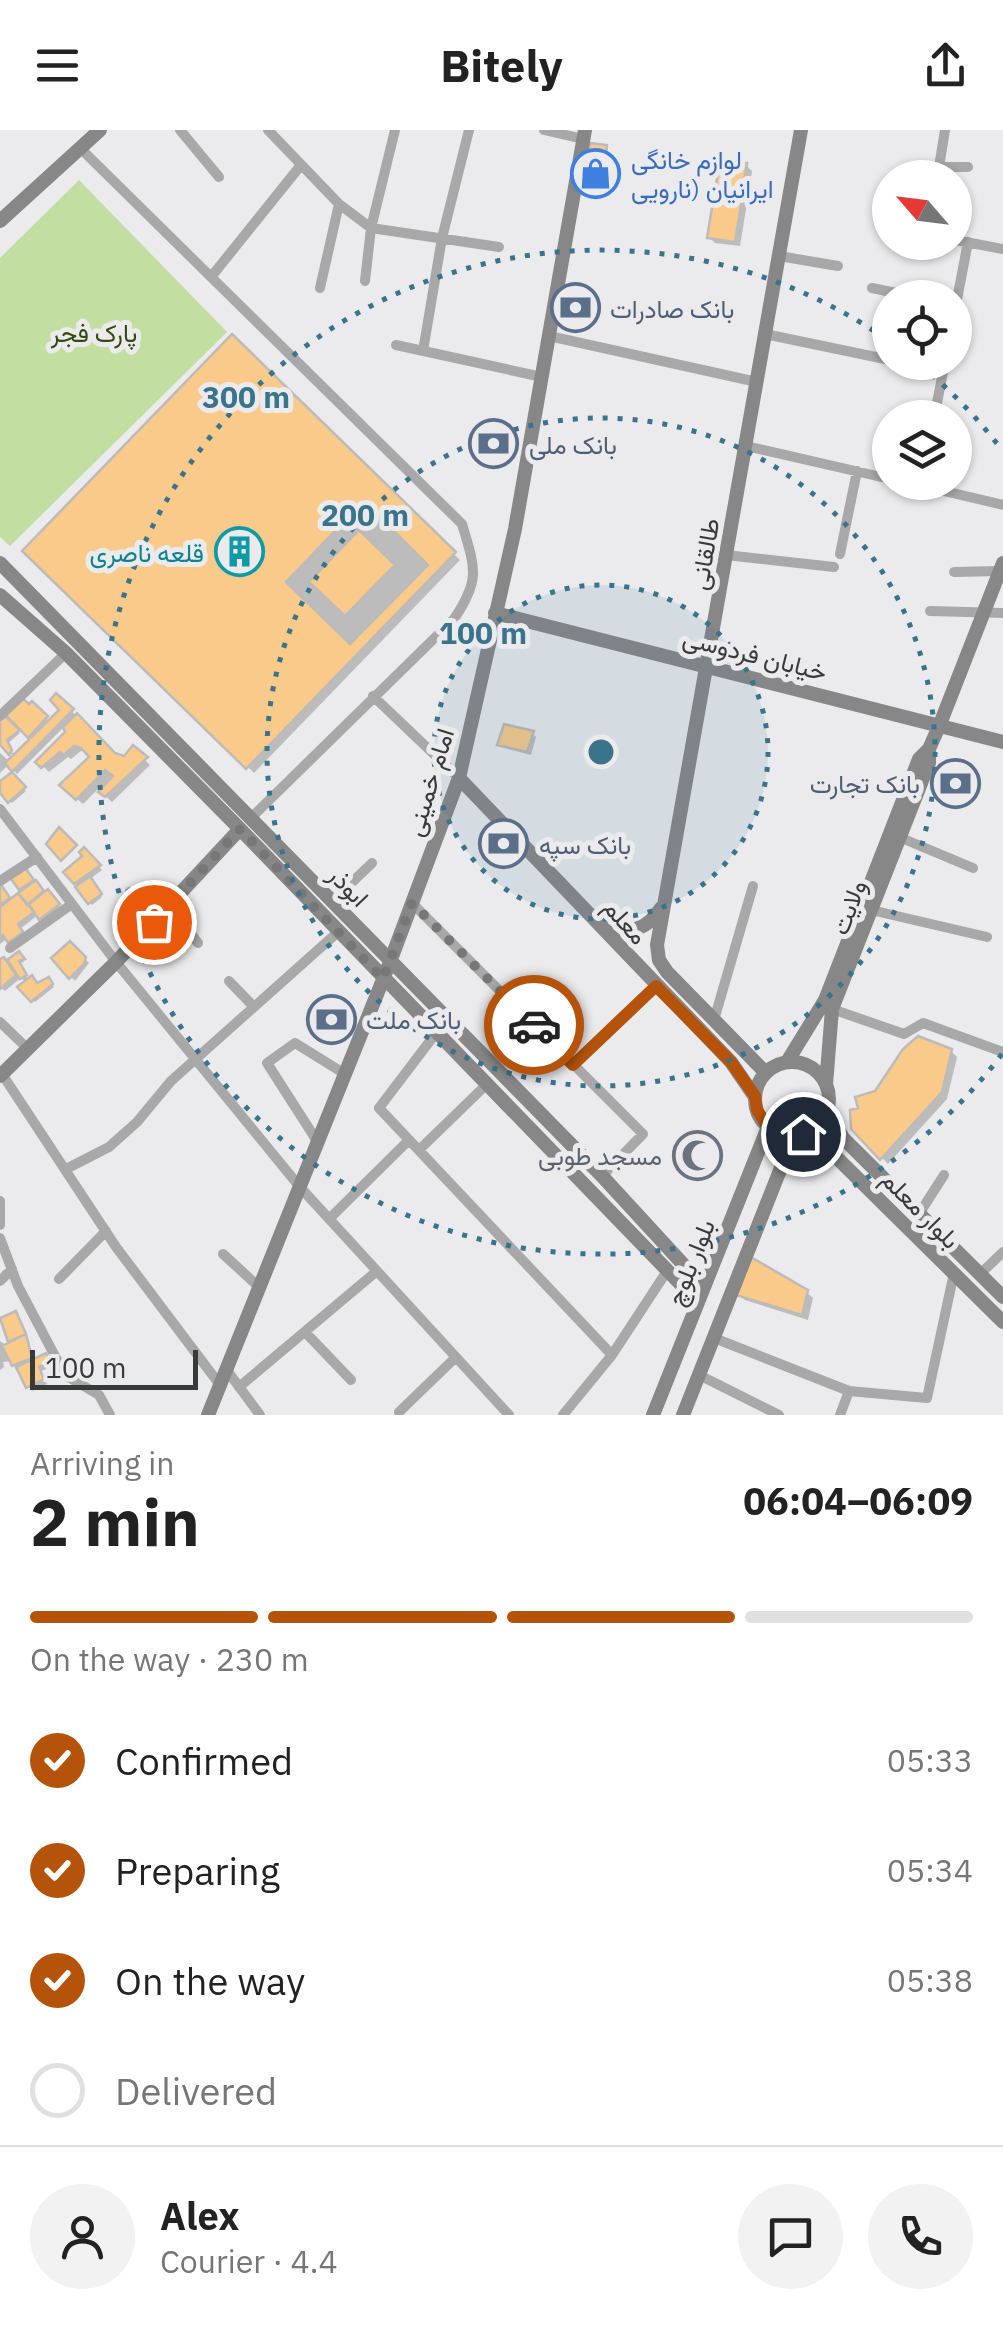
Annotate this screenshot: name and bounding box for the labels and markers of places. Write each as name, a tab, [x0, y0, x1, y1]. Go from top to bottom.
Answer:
place label: لوازم خانگی ایرانیان (نارویی	[631, 143, 774, 205]
shop icon: لوازم خانگی ایرانیان (نارویی	[570, 147, 622, 199]
bank icon: بانک صادرات	[549, 282, 601, 334]
place label: بانک صادرات	[610, 292, 734, 325]
bank icon: بانک ملی	[468, 418, 520, 470]
place label: بانک ملی	[529, 428, 617, 461]
building icon: قلعه ناصری	[213, 526, 265, 578]
place label: قلعه ناصری	[90, 536, 204, 569]
centre of rings	[583, 734, 619, 770]
bank icon: بانک تجارت	[929, 757, 981, 809]
place label: بانک تجارت	[810, 767, 920, 800]
bank icon: بانک سپه	[478, 818, 530, 870]
place label: بانک سپه	[539, 828, 631, 862]
pin	[112, 880, 197, 965]
bank icon: بانک ملت	[305, 993, 357, 1045]
place label: بانک ملت	[366, 1003, 461, 1036]
pin	[761, 1092, 846, 1177]
mosque icon: مسجد طوبی	[671, 1129, 723, 1181]
place label: مسجد طوبی	[538, 1139, 662, 1172]

